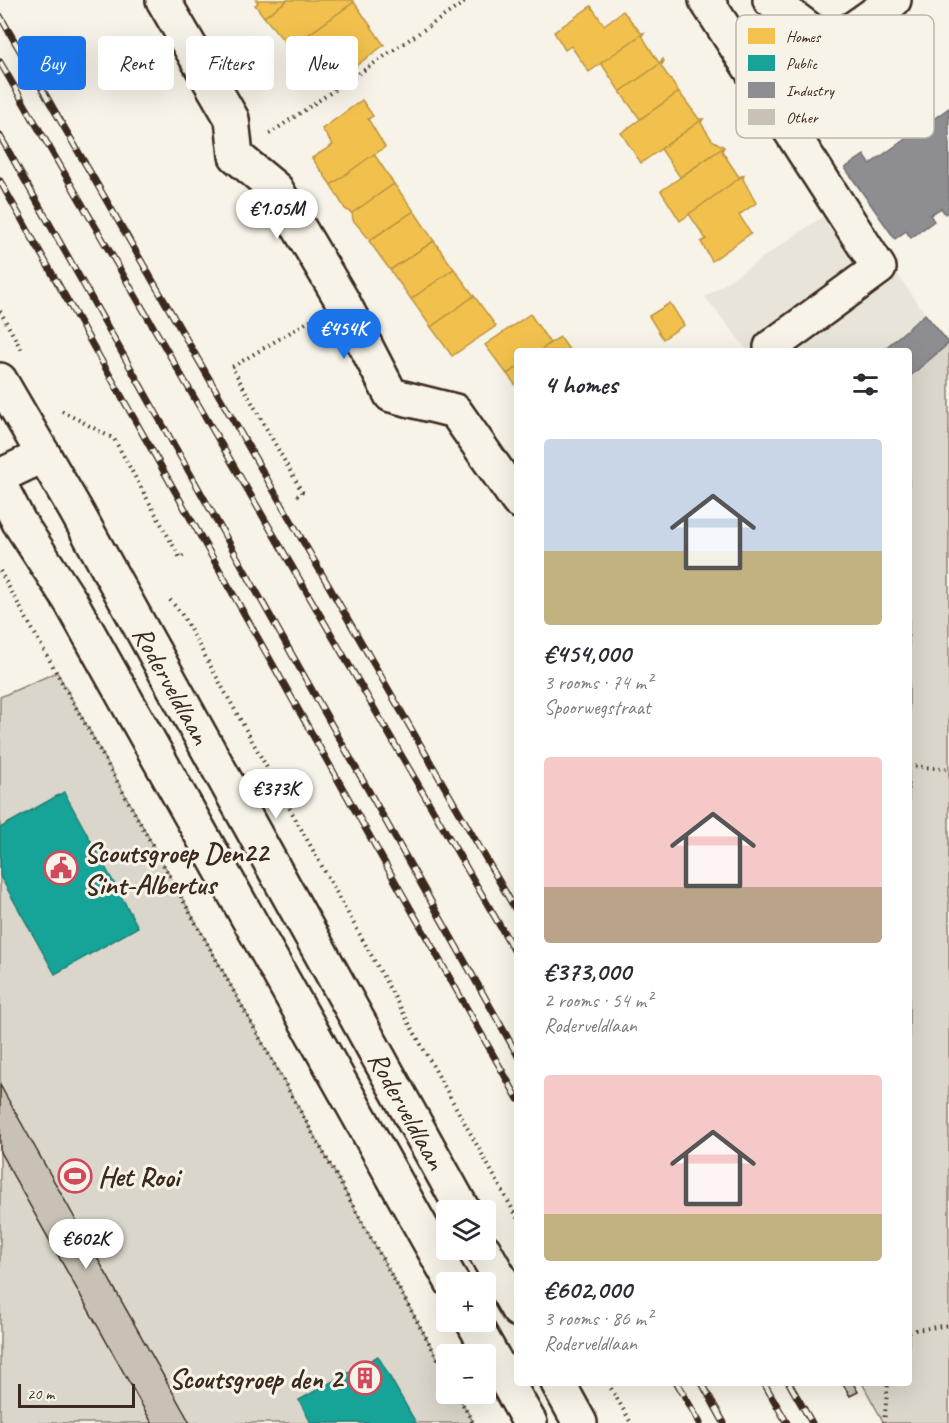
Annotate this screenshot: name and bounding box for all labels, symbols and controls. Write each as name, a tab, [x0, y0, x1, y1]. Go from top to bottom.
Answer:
legend	[736, 15, 934, 138]
text: Homes	[786, 27, 822, 47]
chip: Buy	[18, 36, 86, 90]
chip: Rent	[98, 36, 174, 90]
chip: Filters	[186, 36, 274, 90]
chip: New	[286, 36, 358, 90]
text: Public	[786, 54, 818, 74]
text: Industry	[786, 81, 835, 101]
text: Other	[786, 108, 819, 128]
pin: €1.05M	[228, 189, 326, 240]
text: €1.05M	[250, 196, 304, 221]
pin: €454K	[302, 309, 386, 360]
text: €454K	[321, 316, 367, 341]
text: 4 homes	[544, 368, 617, 401]
icon: filters	[849, 368, 882, 401]
icon: home	[659, 478, 767, 586]
street label: Roderveldlaan	[125, 619, 220, 751]
text: €454,000	[544, 637, 631, 670]
text: 3 rooms · 74 m²	[544, 670, 652, 695]
text: Spoorwegstraat	[544, 695, 650, 720]
pin: €373K	[234, 769, 318, 820]
text: €373K	[253, 776, 299, 801]
icon: home	[659, 796, 767, 904]
place label: Scoutsgroep Den22 Sint-Albertus	[84, 835, 270, 902]
public building icon: Scoutsgroep Den22 Sint-Albertus	[43, 850, 79, 886]
text: €373,000	[544, 955, 631, 988]
text: 2 rooms · 54 m²	[544, 988, 652, 1013]
text: Roderveldlaan	[544, 1013, 637, 1038]
street label: Roderveldlaan	[361, 1045, 455, 1176]
icon: home	[659, 1114, 767, 1222]
sports icon: Het Rooi	[57, 1158, 93, 1194]
place label: Het Rooi	[98, 1159, 183, 1194]
map controls	[436, 1200, 496, 1404]
button: layers	[436, 1200, 496, 1260]
pin: €602K	[44, 1219, 128, 1270]
text: €602K	[63, 1226, 109, 1251]
button: +	[436, 1272, 496, 1332]
text: €602,000	[544, 1273, 632, 1306]
text: 3 rooms · 86 m²	[544, 1306, 652, 1331]
text: Roderveldlaan	[544, 1331, 637, 1356]
button: −	[436, 1344, 496, 1404]
building icon: Scoutsgroep den 2	[347, 1360, 383, 1396]
place label: Scoutsgroep den 2	[169, 1361, 344, 1396]
scale bar	[18, 1381, 135, 1408]
text: 20 m	[27, 1384, 54, 1404]

